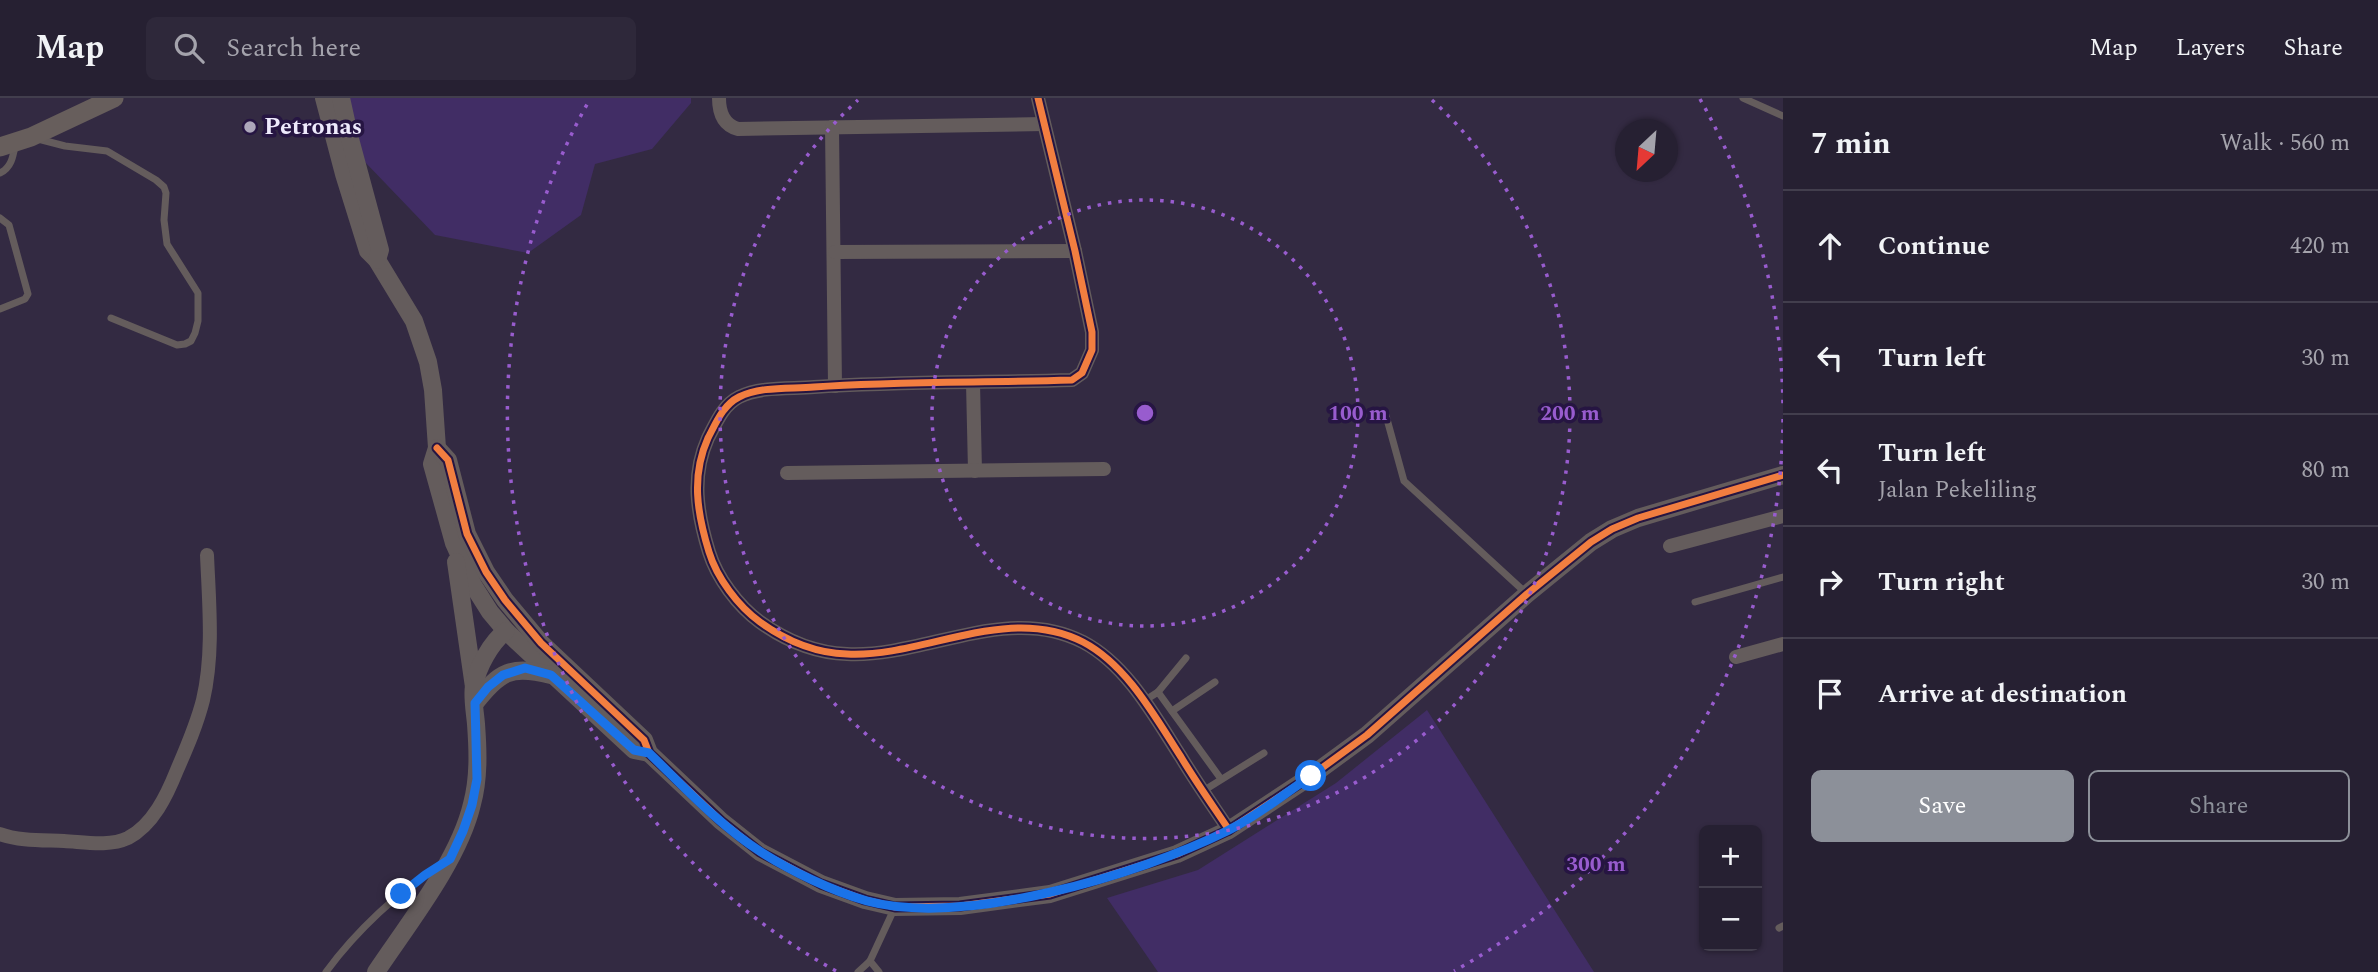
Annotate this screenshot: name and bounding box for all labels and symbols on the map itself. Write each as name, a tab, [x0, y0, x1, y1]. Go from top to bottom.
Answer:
place label: Petronas	[264, 109, 362, 145]
marker: Petronas	[242, 119, 258, 135]
north arrow	[1615, 119, 1678, 182]
text: 100 m	[1328, 398, 1388, 430]
text: 200 m	[1540, 398, 1600, 430]
centre of rings	[1133, 401, 1157, 425]
route start	[1295, 760, 1326, 791]
text: 300 m	[1566, 849, 1626, 881]
route end	[385, 878, 416, 909]

